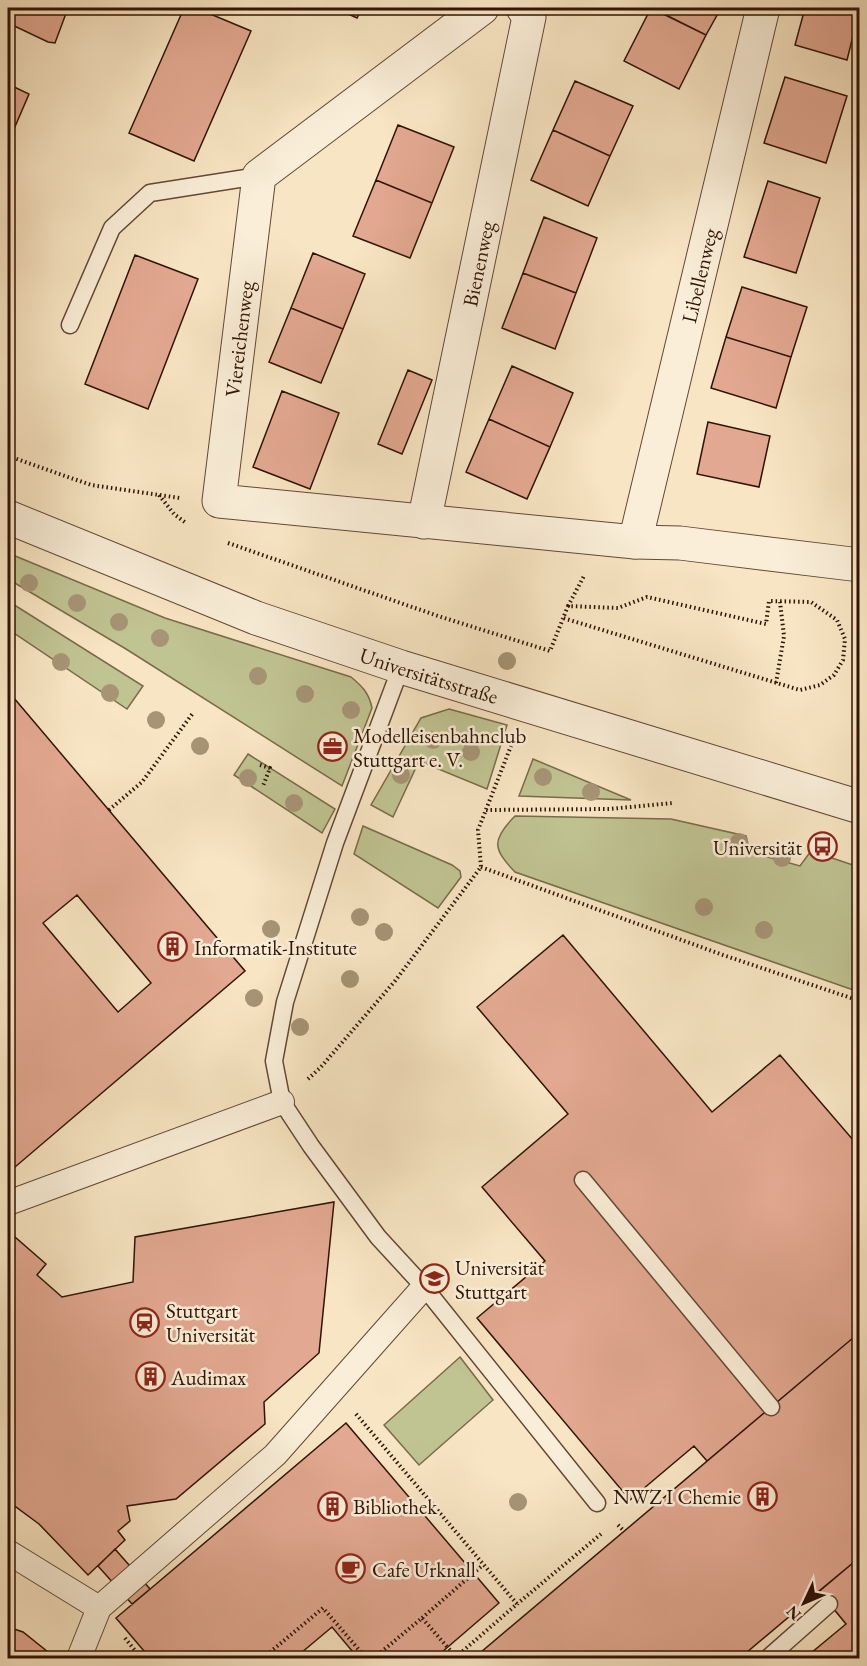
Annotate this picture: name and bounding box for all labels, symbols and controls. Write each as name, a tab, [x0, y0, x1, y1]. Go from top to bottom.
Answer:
street label: Bienenweg	[456, 217, 500, 309]
street label: Libellenweg	[674, 225, 723, 326]
street label: Viereichenweg	[218, 279, 260, 399]
street label: Universitätsstraße	[356, 641, 502, 709]
place label: Modelleisenbahnclub Stuttgart e. V.	[353, 722, 527, 773]
office icon: Modelleisenbahnclub Stuttgart e. V.	[316, 731, 348, 763]
bus stop icon: Universität	[807, 831, 839, 863]
place label: Universität	[713, 834, 802, 861]
building icon: Informatik-Institute	[157, 931, 189, 963]
place label: Informatik-Institute	[194, 934, 357, 961]
place label: Universität Stuttgart	[455, 1254, 545, 1305]
school or university icon: Universität Stuttgart	[418, 1263, 450, 1295]
place label: Stuttgart Universität	[166, 1297, 256, 1348]
station icon: Stuttgart Universität	[129, 1306, 161, 1338]
building icon: Audimax	[134, 1361, 166, 1393]
place label: Audimax	[170, 1364, 246, 1391]
building icon: NWZ I Chemie	[746, 1480, 778, 1512]
place label: NWZ I Chemie	[613, 1483, 741, 1510]
building icon: Bibliothek	[316, 1490, 348, 1522]
place label: Bibliothek	[353, 1493, 438, 1520]
cafe icon: Cafe Urknall	[335, 1553, 367, 1585]
place label: Cafe Urknall	[372, 1556, 476, 1583]
north arrow	[774, 1573, 834, 1633]
text: N	[781, 1601, 806, 1625]

